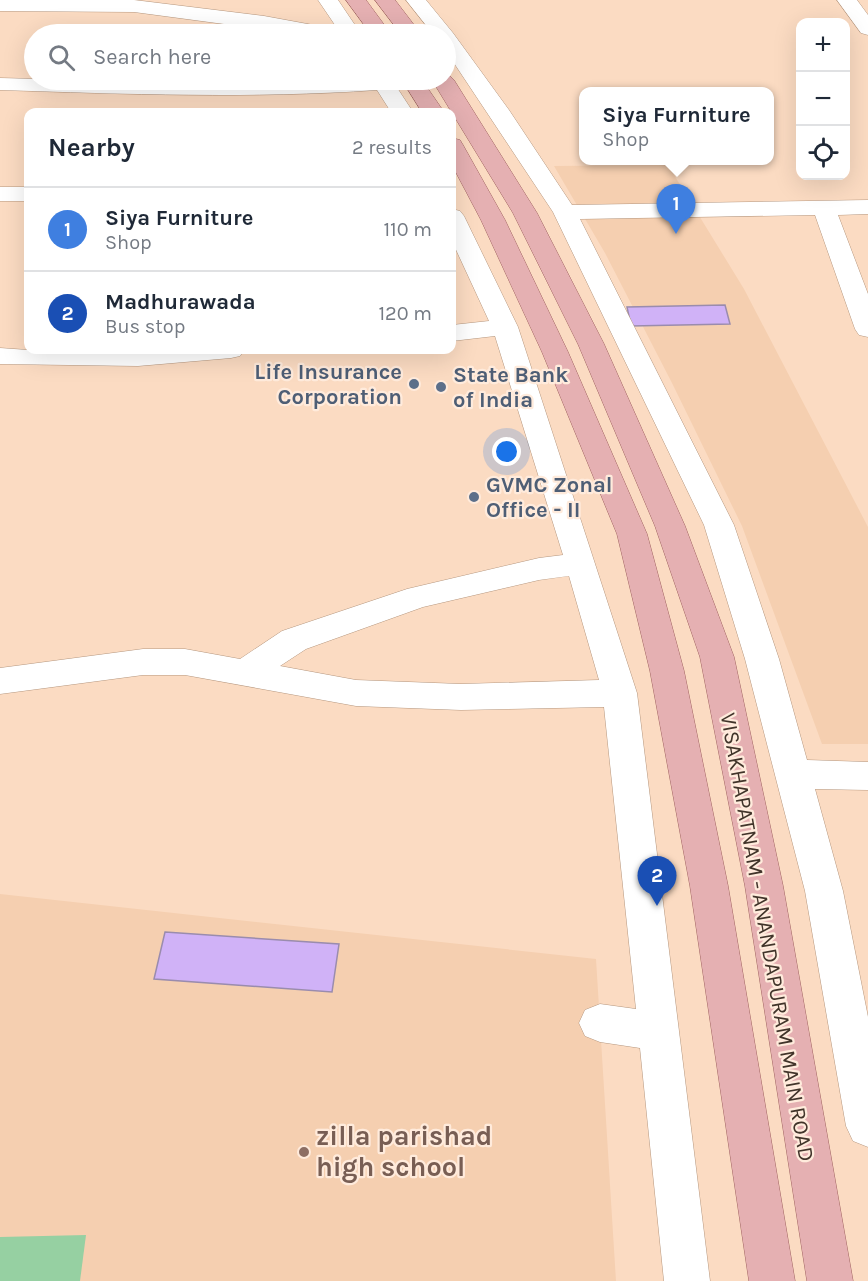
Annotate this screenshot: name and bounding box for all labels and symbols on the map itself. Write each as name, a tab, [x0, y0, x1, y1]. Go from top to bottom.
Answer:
pin: 1	[656, 184, 696, 234]
place label: Life Insurance Corporation	[254, 359, 402, 410]
place label: State Bank of India	[453, 362, 568, 413]
marker: Life Insurance Corporation	[407, 377, 421, 391]
marker: State Bank of India	[434, 380, 448, 394]
your location	[492, 437, 521, 466]
place label: GVMC Zonal Office - II	[486, 472, 612, 523]
marker: GVMC Zonal Office - II	[467, 490, 481, 504]
street label: VISAKHAPATNAM - ANANDAPURAM MAIN ROAD	[715, 711, 819, 1164]
pin: 2	[638, 856, 676, 906]
place label: zilla parishad high school	[316, 1120, 492, 1183]
marker: zilla parishad high school	[297, 1145, 311, 1159]

